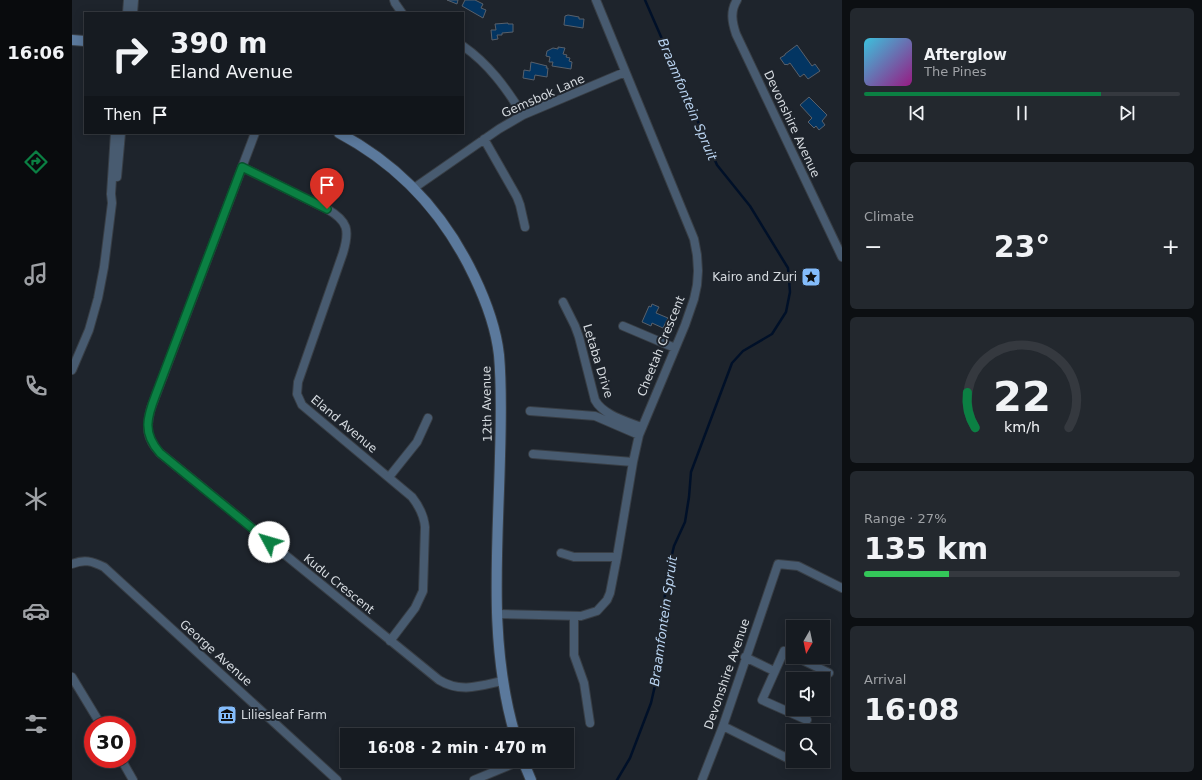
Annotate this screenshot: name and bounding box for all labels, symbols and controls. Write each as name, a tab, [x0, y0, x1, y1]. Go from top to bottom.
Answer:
text: 390 m	[170, 27, 267, 60]
icon: right	[104, 28, 156, 80]
water label: Braamfontein Spruit	[655, 36, 720, 163]
text: 16:06	[7, 42, 65, 63]
text: Afterglow	[924, 46, 1007, 64]
text: Eland Avenue	[170, 61, 293, 82]
text: The Pines	[924, 64, 987, 79]
street label: Devonshire Avenue	[761, 68, 823, 180]
street label: Gemsbok Lane	[499, 71, 587, 121]
icon: previous	[906, 102, 928, 124]
icon: pause	[1011, 102, 1033, 124]
icon: next	[1116, 102, 1138, 124]
icon: arrive	[149, 104, 171, 126]
text: Then	[104, 106, 141, 124]
icon: directions	[22, 148, 50, 176]
pin	[310, 168, 344, 209]
icon: arrive	[316, 174, 338, 196]
text: Climate	[864, 209, 914, 224]
text: 23°	[994, 229, 1050, 264]
text: −	[864, 234, 882, 259]
text: +	[1162, 234, 1180, 259]
icon: music	[22, 260, 50, 288]
place icon: Kairo and Zuri	[800, 266, 822, 288]
place label: Kairo and Zuri	[712, 270, 797, 284]
street label: Cheetah Crescent	[634, 293, 688, 398]
street label: Letaba Drive	[580, 322, 616, 400]
street label: 12th Avenue	[479, 366, 495, 442]
icon: phone	[22, 372, 50, 400]
text: 22	[993, 372, 1051, 421]
street label: Eland Avenue	[308, 392, 380, 456]
text: km/h	[1004, 419, 1040, 435]
icon: climate	[22, 485, 50, 513]
text: Range · 27%	[864, 511, 947, 526]
position arrow	[248, 521, 290, 563]
text: 135 km	[864, 531, 988, 566]
street label: Kudu Crescent	[301, 551, 377, 617]
water label: Braamfontein Spruit	[647, 554, 680, 687]
icon: car	[22, 597, 50, 625]
street label: George Avenue	[177, 617, 255, 689]
street label: Devonshire Avenue	[701, 617, 753, 731]
north arrow	[786, 620, 830, 664]
map controls	[786, 620, 830, 768]
button: sound	[786, 672, 830, 716]
text: Arrival	[864, 672, 906, 687]
text: 16:08	[864, 692, 960, 727]
museum icon: Liliesleaf Farm	[216, 704, 238, 726]
place label: Liliesleaf Farm	[241, 708, 327, 722]
icon: filters	[22, 710, 50, 738]
speed limit sign: 30	[84, 716, 136, 768]
button: search	[786, 724, 830, 768]
text: 16:08 · 2 min · 470 m	[367, 739, 547, 757]

